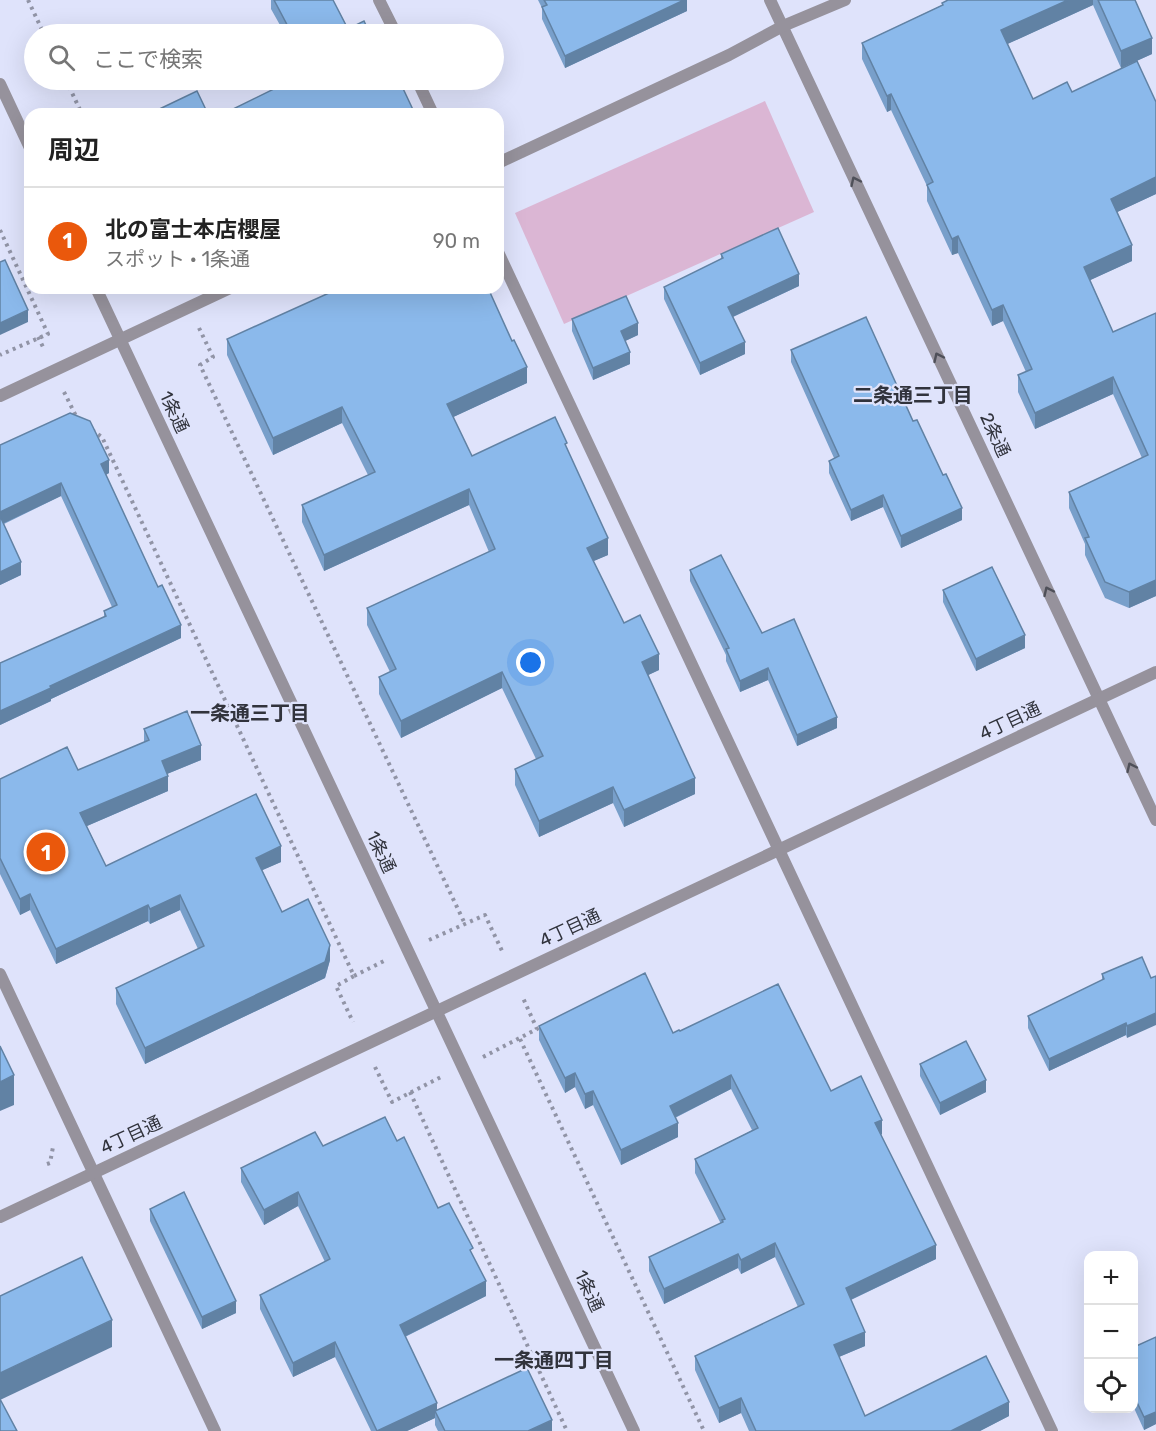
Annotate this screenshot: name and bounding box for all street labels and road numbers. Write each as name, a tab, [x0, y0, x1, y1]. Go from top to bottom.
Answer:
street label: 1条通	[155, 388, 193, 436]
street label: 2条通	[975, 409, 1015, 461]
street label: 4丁目通	[976, 697, 1044, 745]
street label: 1条通	[362, 828, 400, 876]
street label: 4丁目通	[536, 904, 604, 952]
street label: 4丁目通	[97, 1111, 165, 1159]
street label: 1条通	[570, 1267, 608, 1315]

